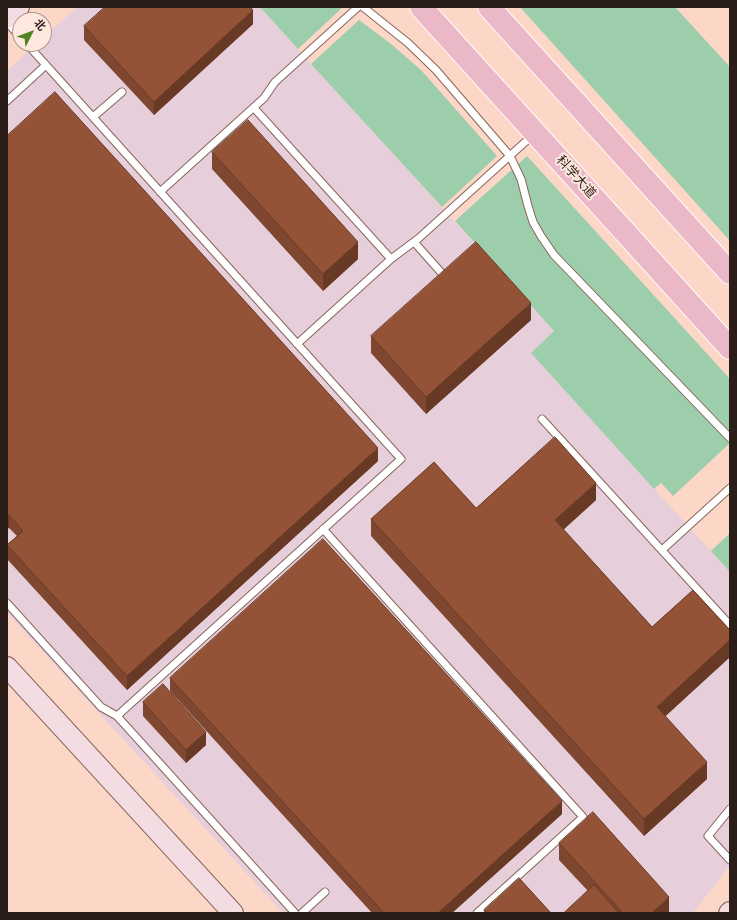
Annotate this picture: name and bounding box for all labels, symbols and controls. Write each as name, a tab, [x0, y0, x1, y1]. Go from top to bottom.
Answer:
north arrow	[12, 12, 52, 52]
text: 北	[31, 16, 49, 33]
street label: 科学大道	[553, 152, 599, 202]

